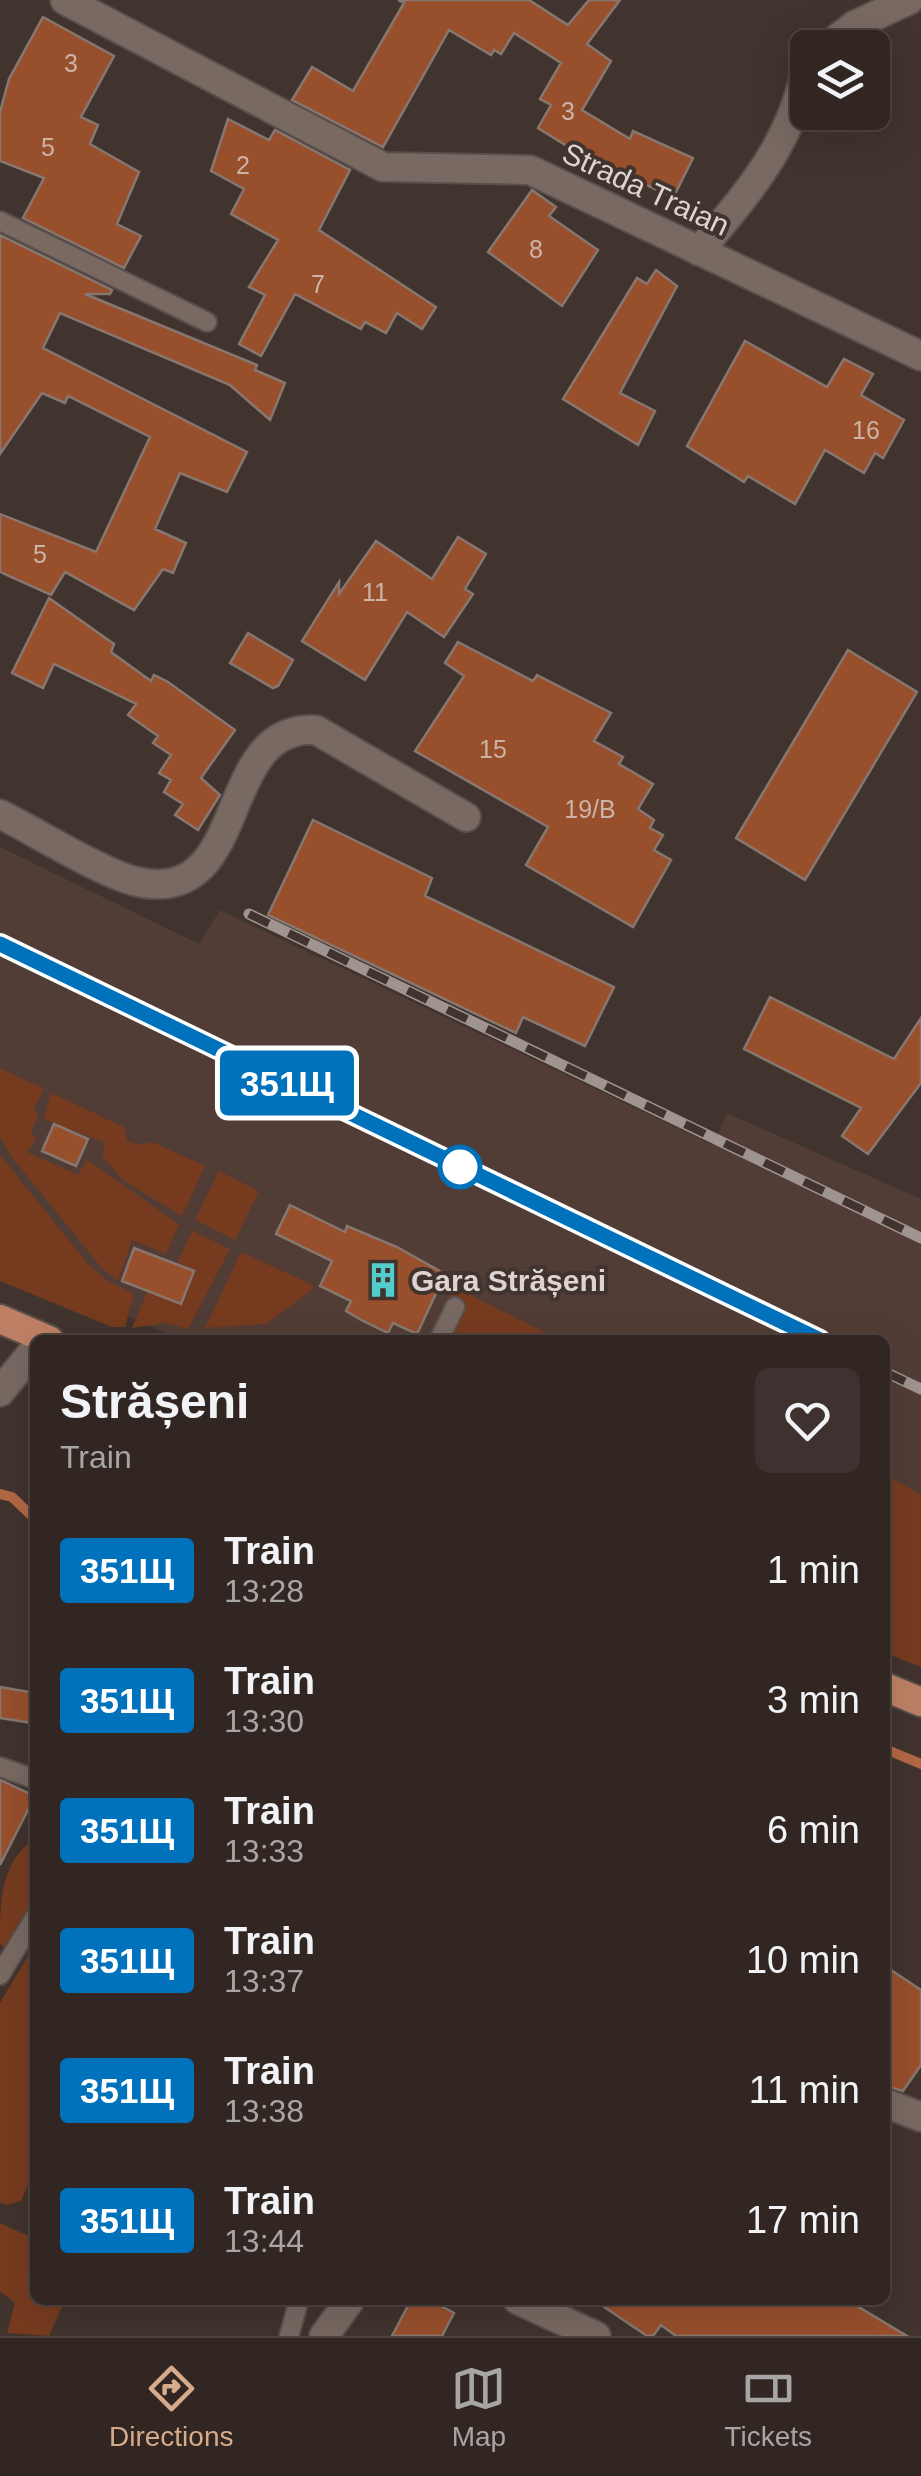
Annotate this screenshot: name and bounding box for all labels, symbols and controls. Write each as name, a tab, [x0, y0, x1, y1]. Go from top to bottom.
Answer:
map controls	[790, 30, 890, 130]
button: layers	[790, 30, 890, 130]
house number: 3	[64, 49, 78, 77]
house number: 3	[561, 97, 575, 125]
house number: 5	[41, 133, 55, 161]
street label: Strada Traian	[557, 136, 735, 242]
house number: 2	[236, 151, 250, 179]
house number: 8	[529, 235, 543, 263]
house number: 7	[311, 270, 325, 298]
house number: 16	[852, 416, 880, 444]
house number: 5	[33, 540, 47, 568]
house number: 11	[362, 578, 388, 606]
house number: 15	[479, 735, 507, 763]
house number: 19/B	[564, 795, 616, 823]
line badge: 351Щ	[217, 1050, 357, 1116]
text: 351Щ	[240, 1064, 334, 1103]
unlabelled marker	[439, 1146, 481, 1188]
building icon: Gara Strășeni	[364, 1261, 402, 1299]
place label: Gara Strășeni	[411, 1264, 606, 1298]
button: heart	[755, 1368, 860, 1473]
text: Strășeni	[60, 1375, 249, 1428]
text: Train	[60, 1439, 132, 1475]
text: Train	[224, 1530, 315, 1572]
text: 1 min	[767, 1549, 860, 1591]
text: 351Щ	[80, 1551, 174, 1590]
text: 13:28	[224, 1573, 304, 1609]
text: Train	[224, 1660, 315, 1702]
text: 3 min	[767, 1679, 860, 1721]
text: 351Щ	[80, 1681, 174, 1720]
text: 13:30	[224, 1703, 304, 1739]
text: Train	[224, 1790, 315, 1832]
text: 6 min	[767, 1809, 860, 1851]
text: 351Щ	[80, 1811, 174, 1850]
text: 13:33	[224, 1833, 304, 1869]
text: Train	[224, 1920, 315, 1962]
text: 10 min	[746, 1939, 860, 1981]
text: 351Щ	[80, 1941, 174, 1980]
text: 13:37	[224, 1963, 304, 1999]
text: Train	[224, 2050, 315, 2092]
text: 11 min	[749, 2069, 860, 2111]
text: 351Щ	[80, 2071, 174, 2110]
text: 13:38	[224, 2093, 304, 2129]
text: Train	[224, 2180, 315, 2222]
text: 17 min	[746, 2199, 860, 2241]
text: 351Щ	[80, 2201, 174, 2240]
text: 13:44	[224, 2223, 304, 2259]
tab: Directions	[109, 2361, 233, 2453]
tab: Map	[451, 2361, 506, 2453]
tab: Tickets	[724, 2361, 812, 2453]

